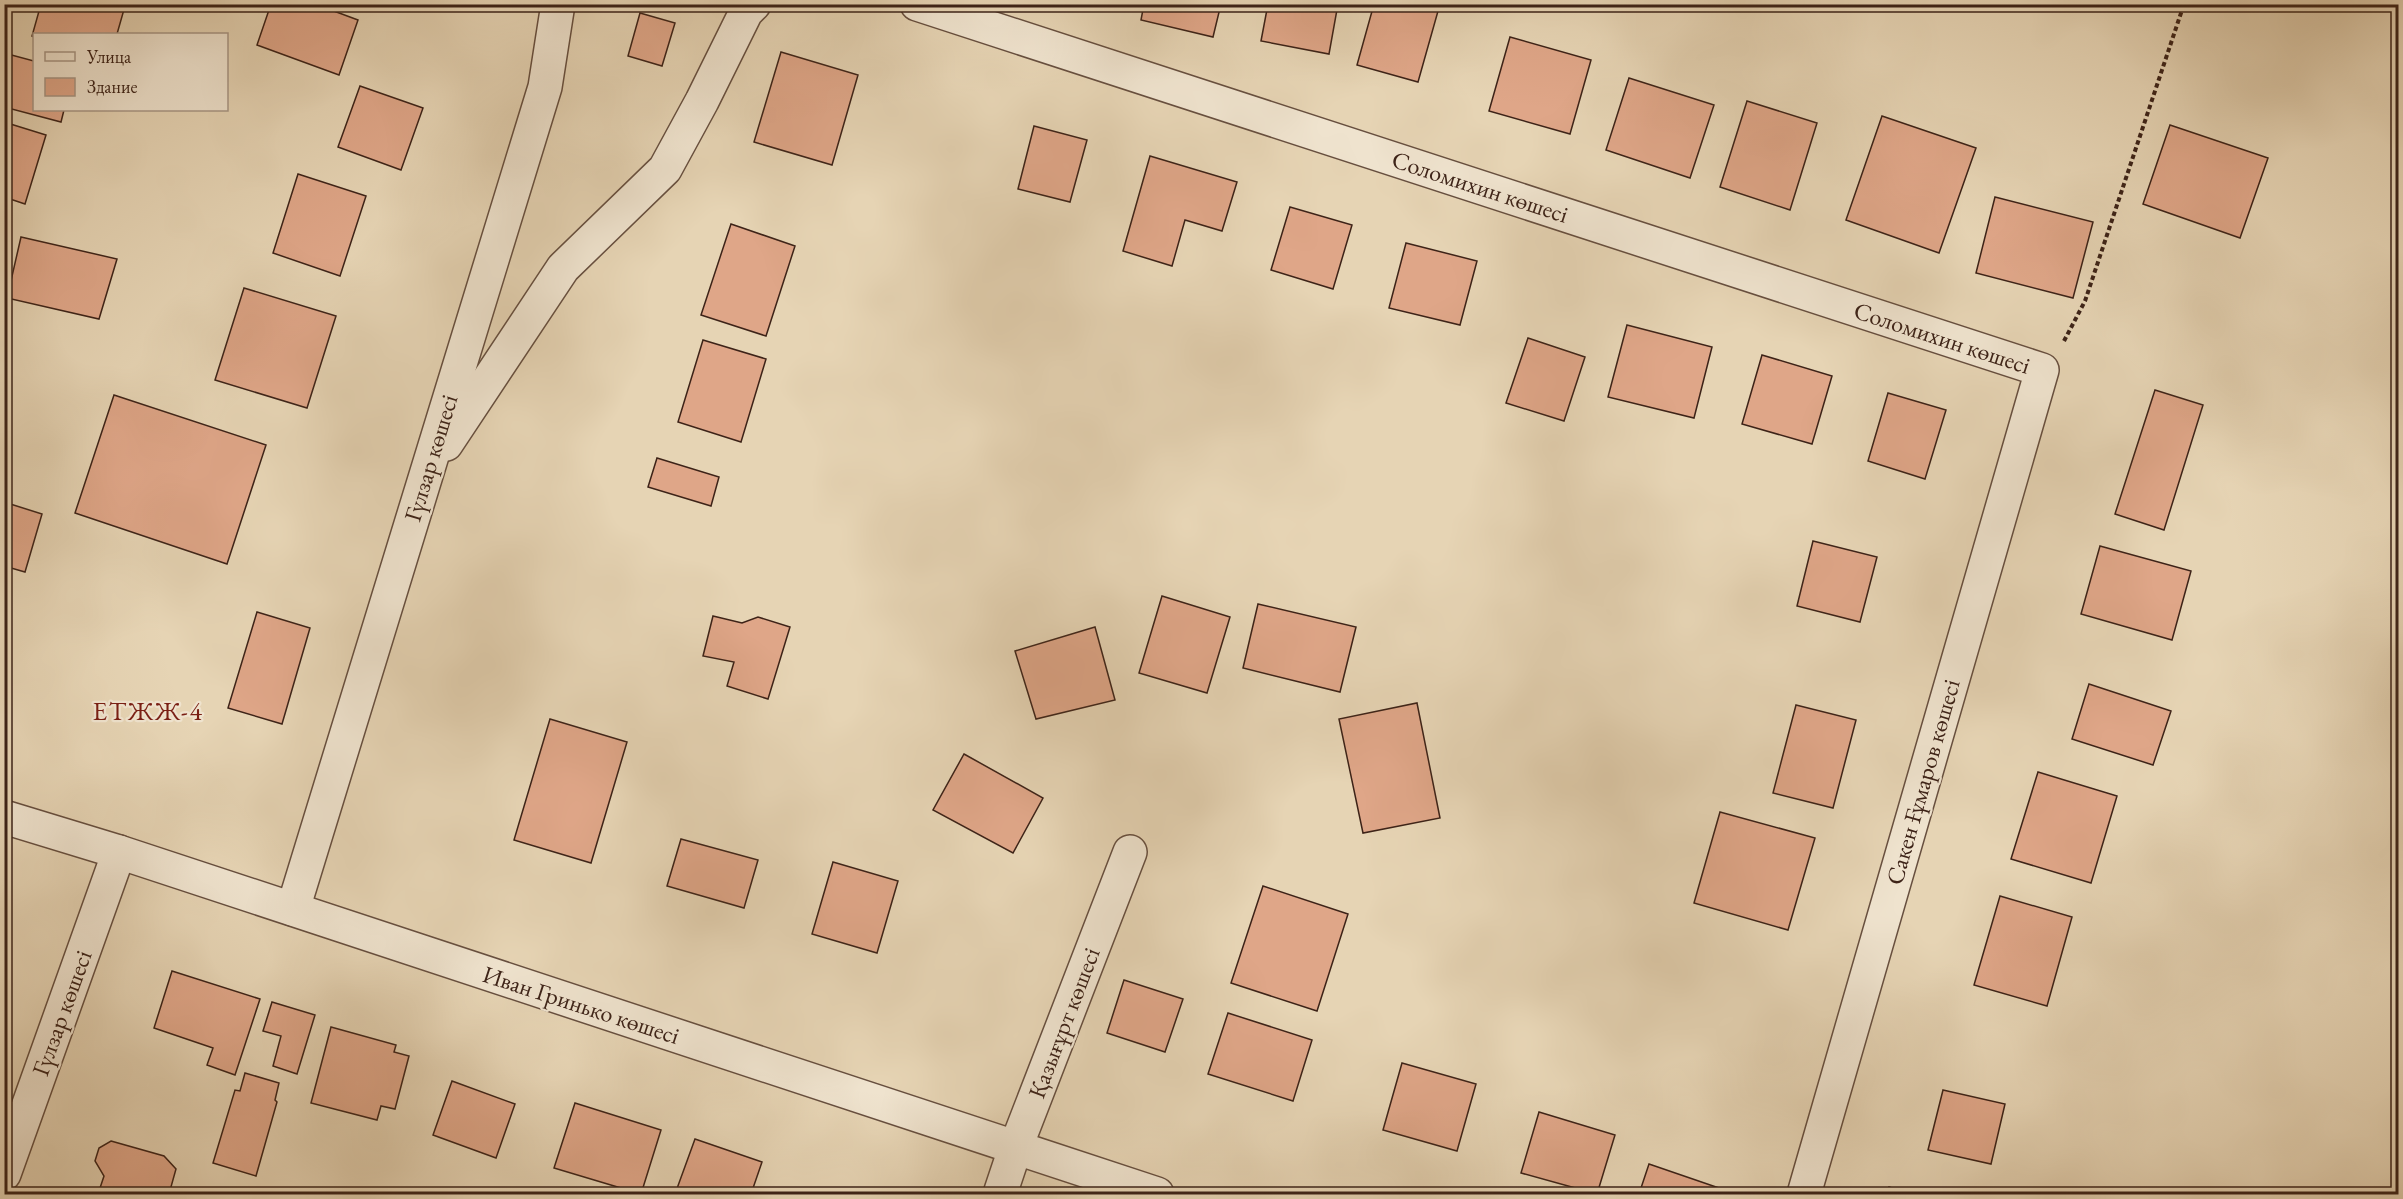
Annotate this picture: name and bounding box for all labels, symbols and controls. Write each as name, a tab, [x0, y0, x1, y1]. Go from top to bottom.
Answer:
legend	[33, 33, 228, 111]
text: Улица	[86, 45, 132, 68]
text: Здание	[87, 75, 137, 98]
street label: Соломихин көшесі	[1388, 143, 1572, 230]
street label: Соломихин көшесі	[1850, 294, 2034, 381]
street label: Гүлзар көшесі	[397, 390, 465, 525]
street label: Сакен Ғұмаров көшесі	[1878, 675, 1967, 888]
district label: ЕТЖЖ-4	[93, 694, 203, 728]
street label: Қазығұрт көшесі	[1021, 943, 1107, 1103]
street label: Гүлзар көшесі	[25, 946, 99, 1080]
street label: Иван Гринько көшесі	[479, 958, 684, 1051]

